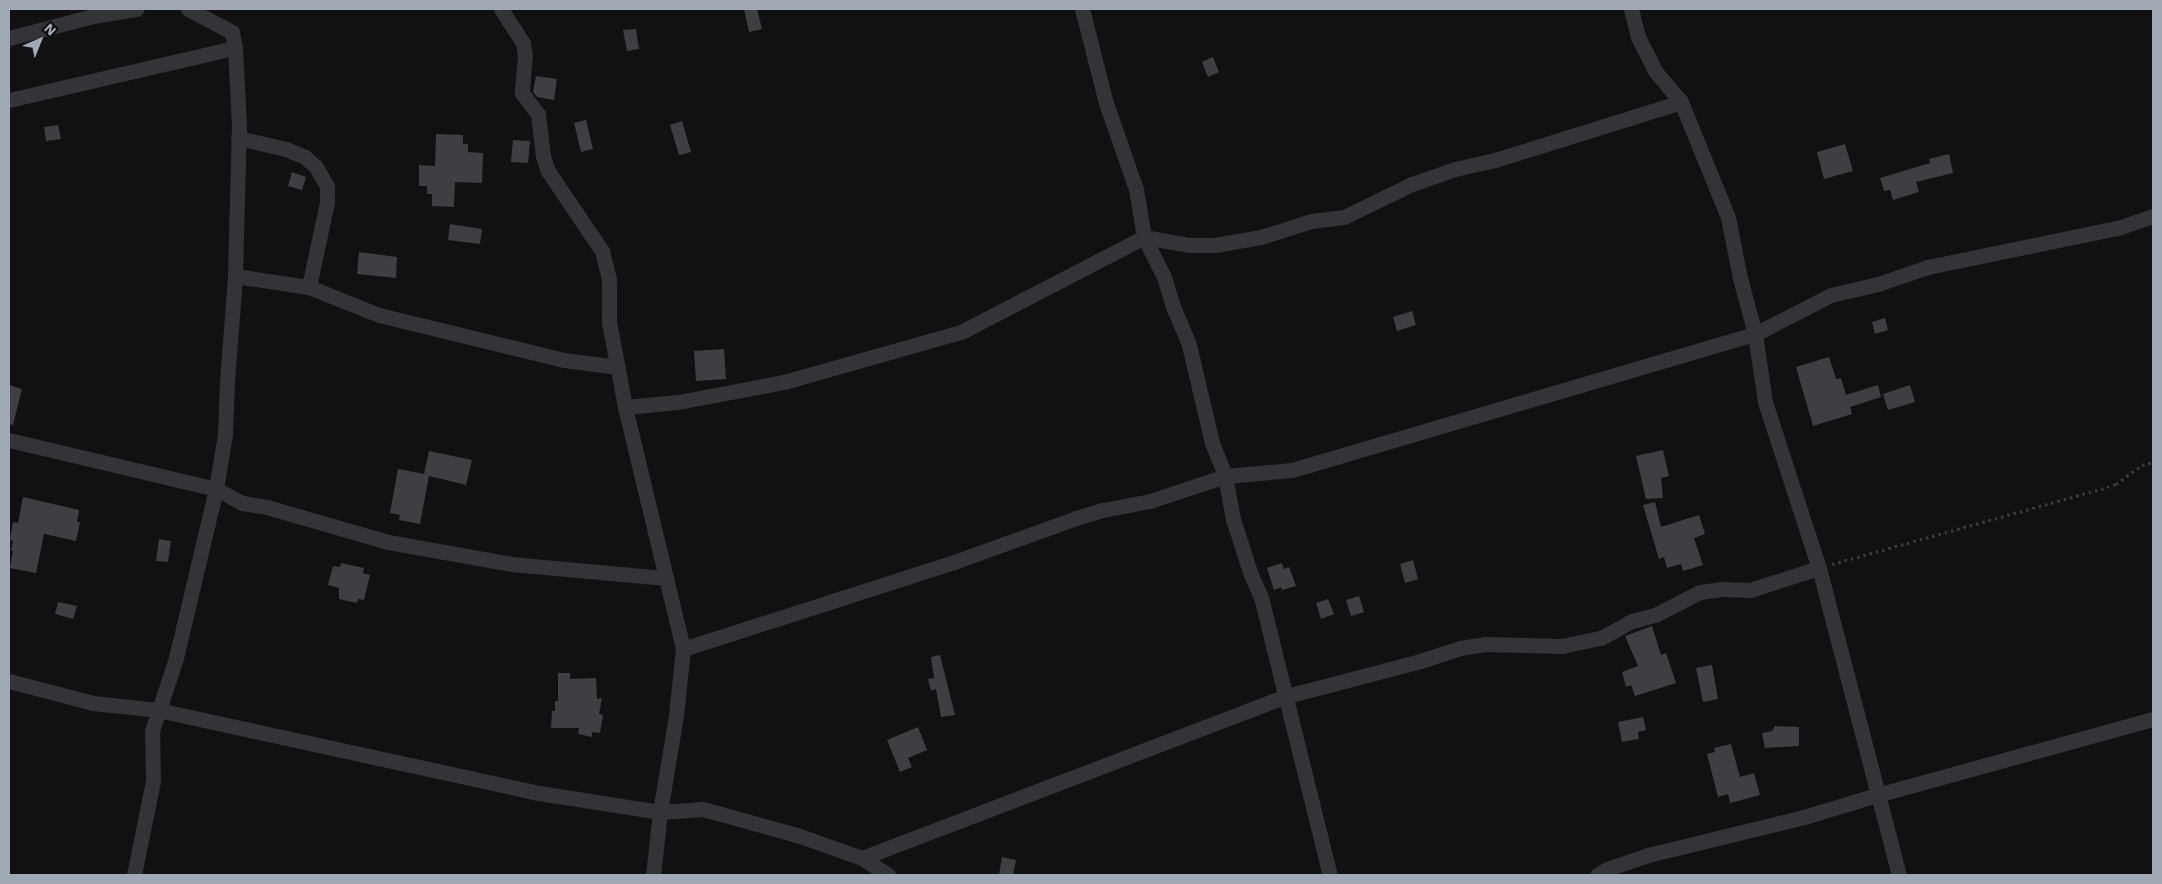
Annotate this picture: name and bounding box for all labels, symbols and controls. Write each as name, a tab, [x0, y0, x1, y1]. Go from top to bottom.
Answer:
north arrow	[15, 15, 65, 65]
text: N	[41, 20, 60, 39]

